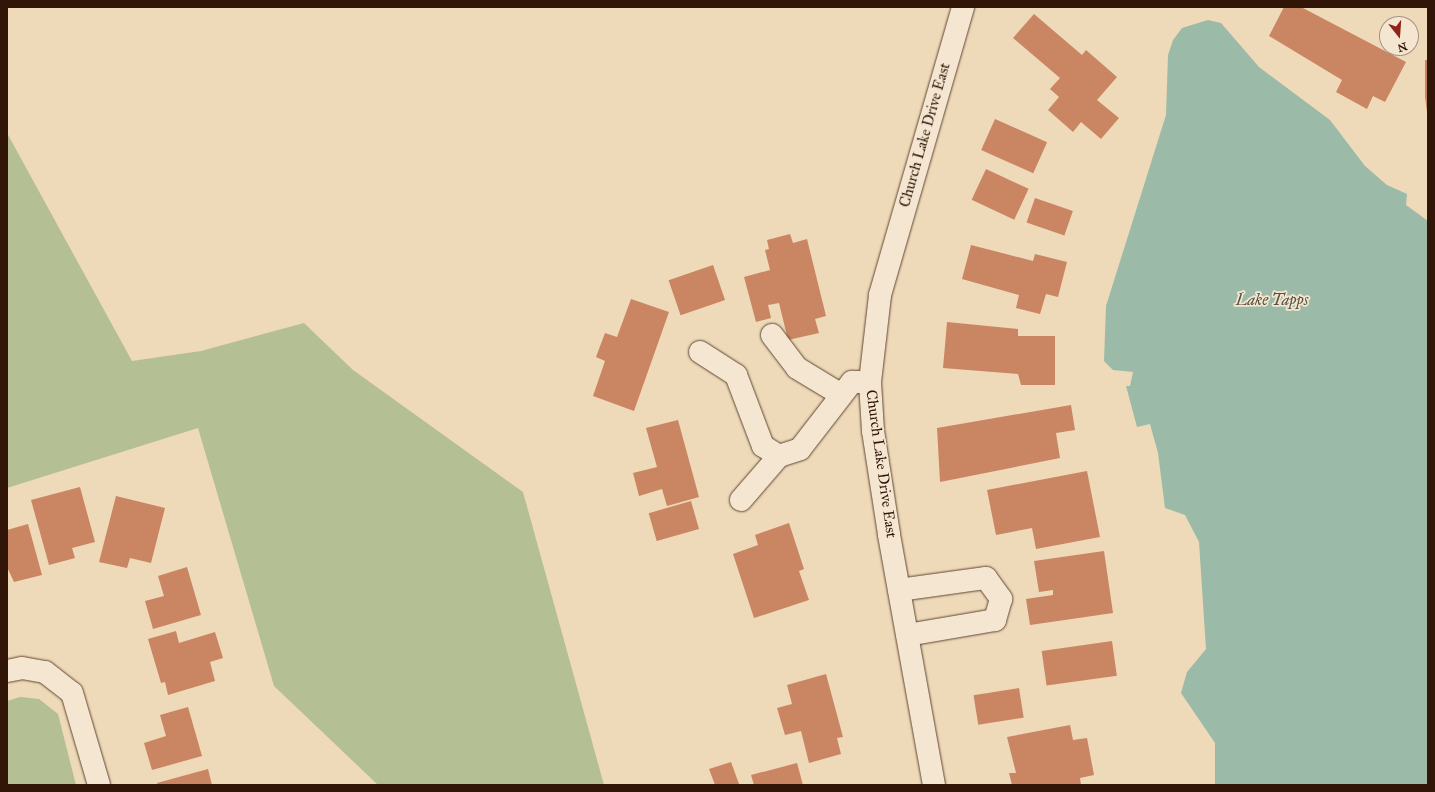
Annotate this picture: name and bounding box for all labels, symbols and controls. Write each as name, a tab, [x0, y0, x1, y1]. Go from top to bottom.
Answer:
north arrow	[1379, 16, 1419, 56]
text: N	[1396, 39, 1409, 55]
street label: Church Lake Drive East	[896, 61, 954, 209]
water label: Lake Tapps	[1236, 290, 1308, 310]
street label: Church Lake Drive East	[862, 389, 900, 539]

